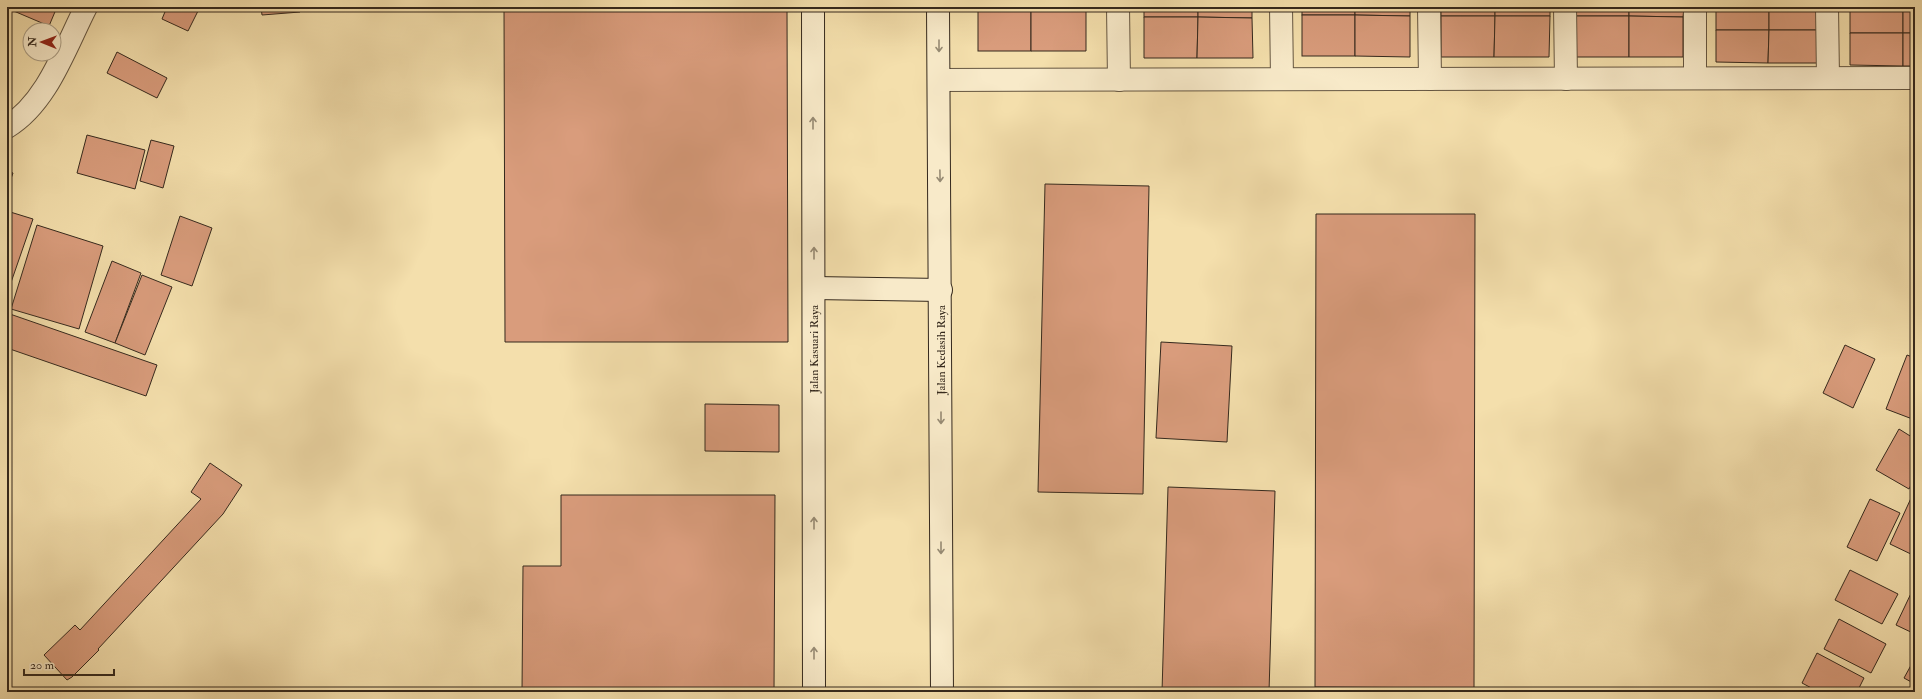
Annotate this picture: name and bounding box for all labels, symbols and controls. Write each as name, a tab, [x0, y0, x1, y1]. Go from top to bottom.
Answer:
north arrow	[22, 22, 62, 62]
text: N	[26, 36, 39, 48]
one-way arrow	[935, 39, 943, 52]
one-way arrow	[809, 117, 817, 130]
one-way arrow	[936, 169, 944, 182]
one-way arrow	[810, 247, 818, 260]
street label: Jalan Kasuari Raya	[807, 304, 822, 394]
street label: Jalan Kedasih Raya	[934, 304, 949, 396]
one-way arrow	[937, 411, 945, 424]
one-way arrow	[810, 517, 818, 530]
one-way arrow	[937, 541, 945, 554]
one-way arrow	[810, 647, 818, 660]
scale bar	[24, 651, 114, 677]
text: 20 m	[30, 658, 55, 673]

